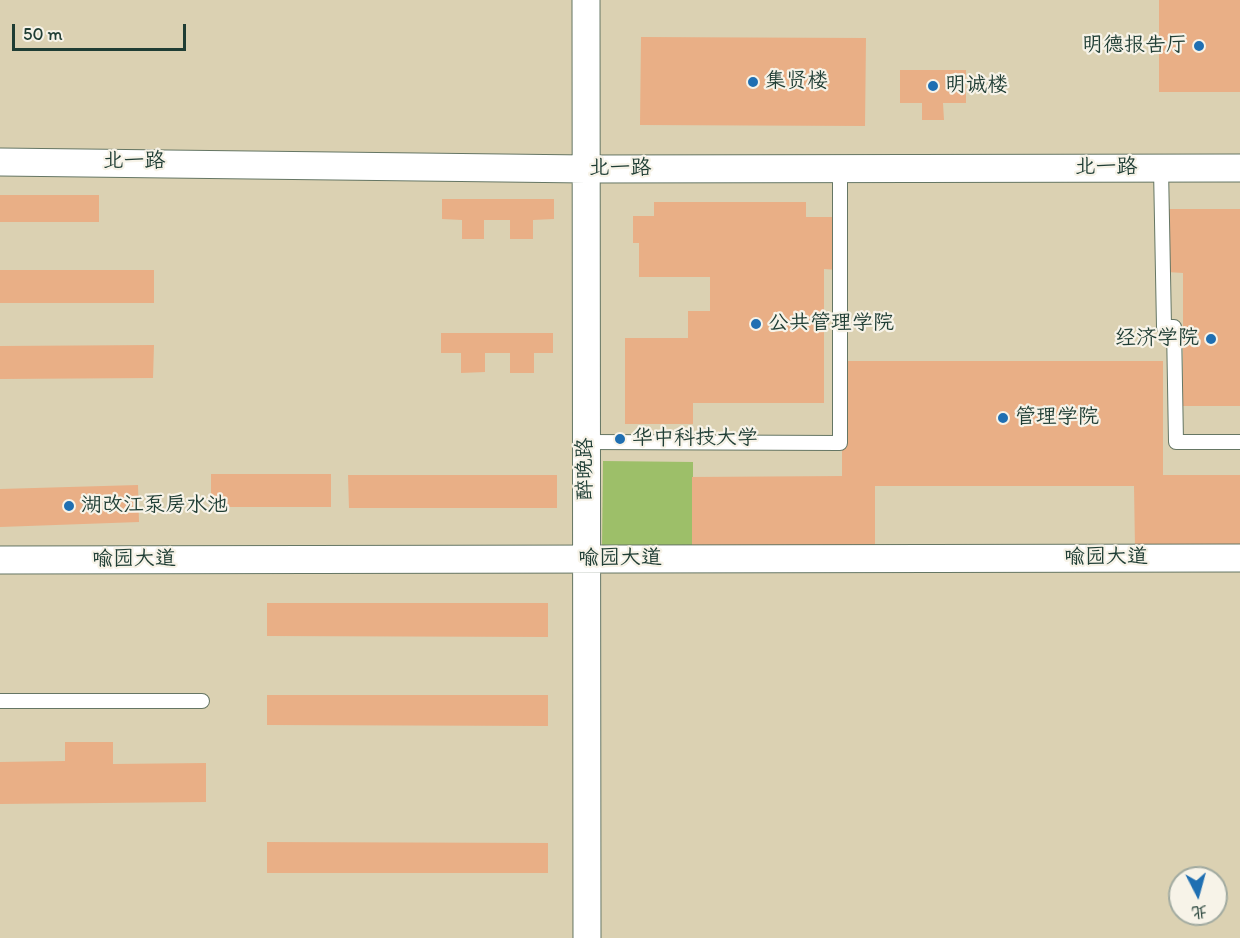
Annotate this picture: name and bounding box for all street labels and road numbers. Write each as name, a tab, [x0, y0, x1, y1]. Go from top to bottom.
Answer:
street label: 北一路	[103, 149, 165, 175]
street label: 北一路	[1075, 155, 1137, 181]
street label: 北一路	[589, 156, 651, 182]
street label: 醉晚路	[573, 438, 599, 500]
street label: 喻园大道	[1064, 545, 1148, 571]
street label: 喻园大道	[578, 546, 662, 572]
street label: 喻园大道	[92, 547, 176, 573]

